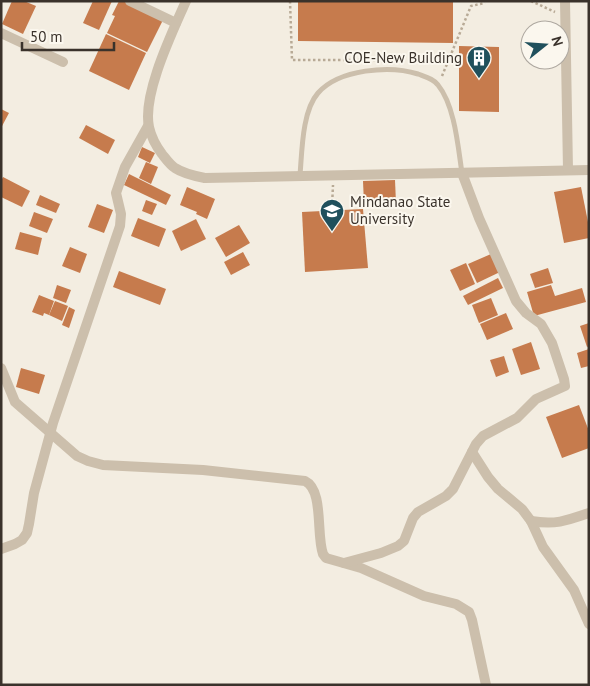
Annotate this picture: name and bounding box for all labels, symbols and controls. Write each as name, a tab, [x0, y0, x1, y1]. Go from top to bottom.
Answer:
scale bar	[22, 20, 115, 52]
north arrow	[520, 20, 570, 70]
text: 50 m	[30, 27, 63, 46]
text: N	[547, 34, 567, 48]
building icon: COE-New Building	[466, 45, 492, 79]
place label: COE-New Building	[344, 48, 462, 67]
place label: Mindanao State University	[350, 192, 450, 228]
school or university icon: Mindanao State University	[319, 198, 345, 232]

